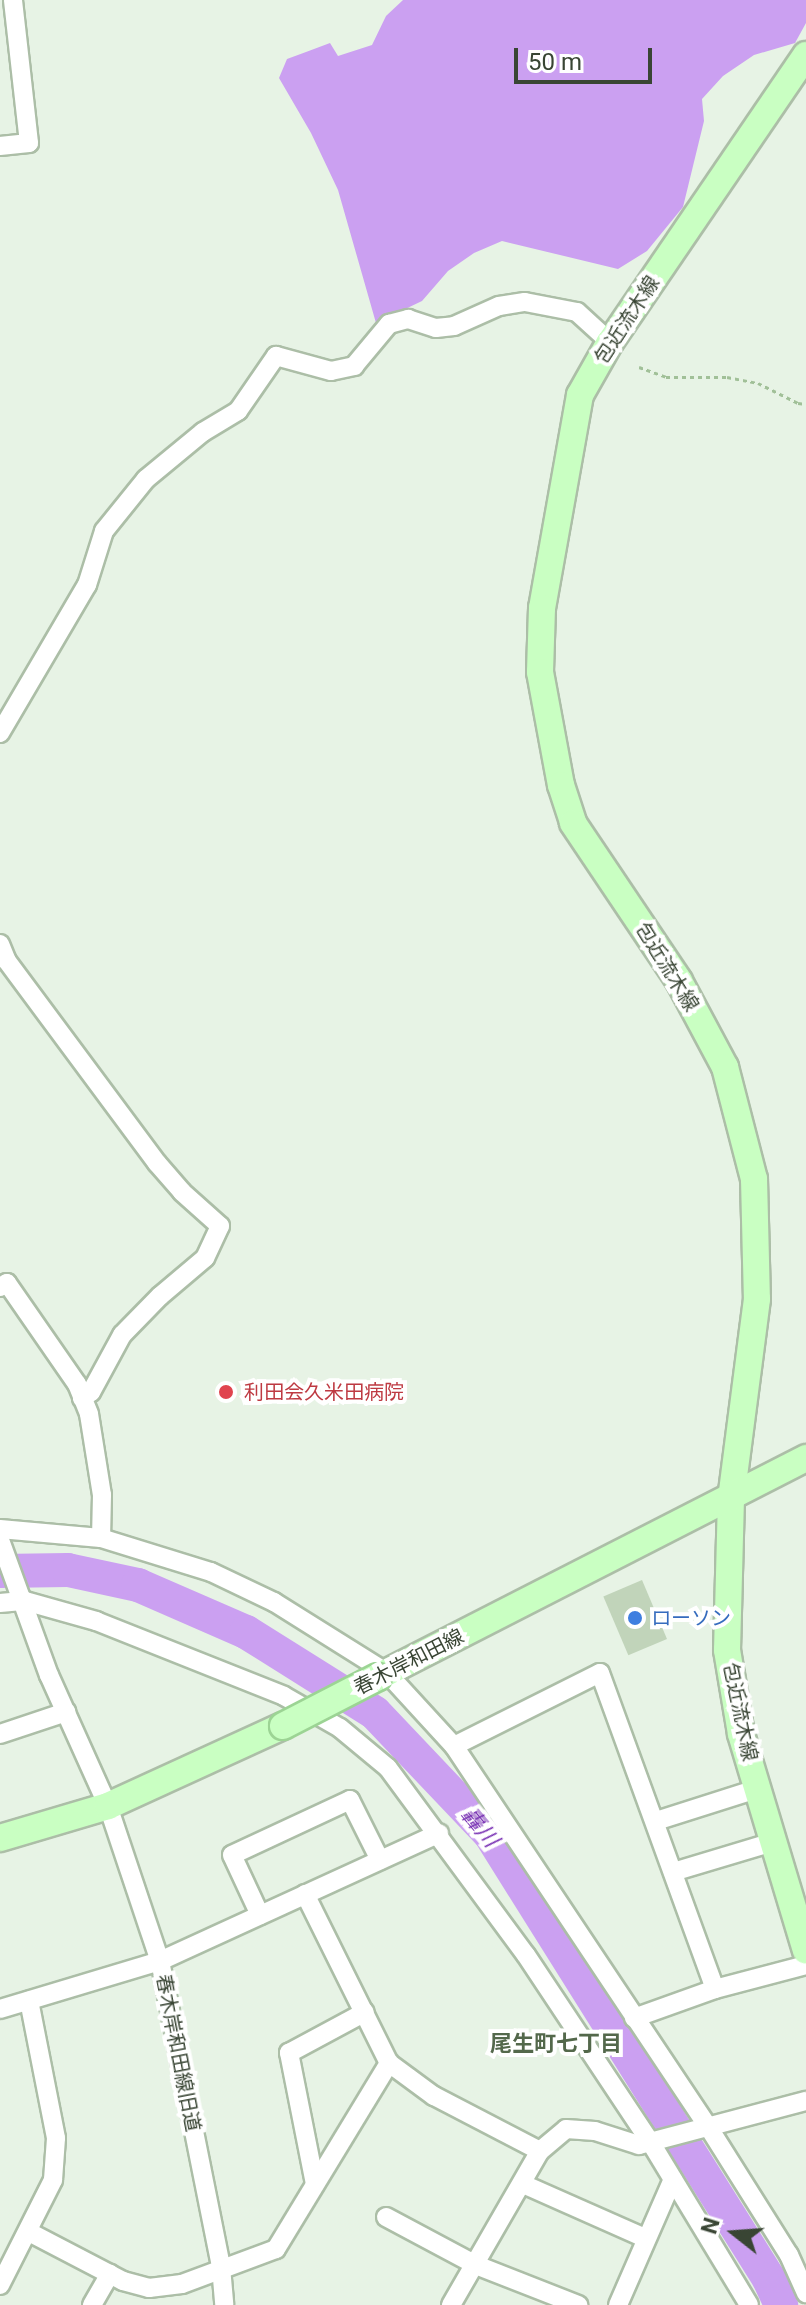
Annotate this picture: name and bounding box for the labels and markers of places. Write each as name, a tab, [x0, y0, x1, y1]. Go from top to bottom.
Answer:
place label: 利田会久米田病院	[244, 1380, 404, 1404]
marker: 利田会久米田病院	[215, 1381, 237, 1403]
place label: ローソン	[651, 1606, 731, 1630]
marker: ローソン	[626, 1609, 644, 1627]

